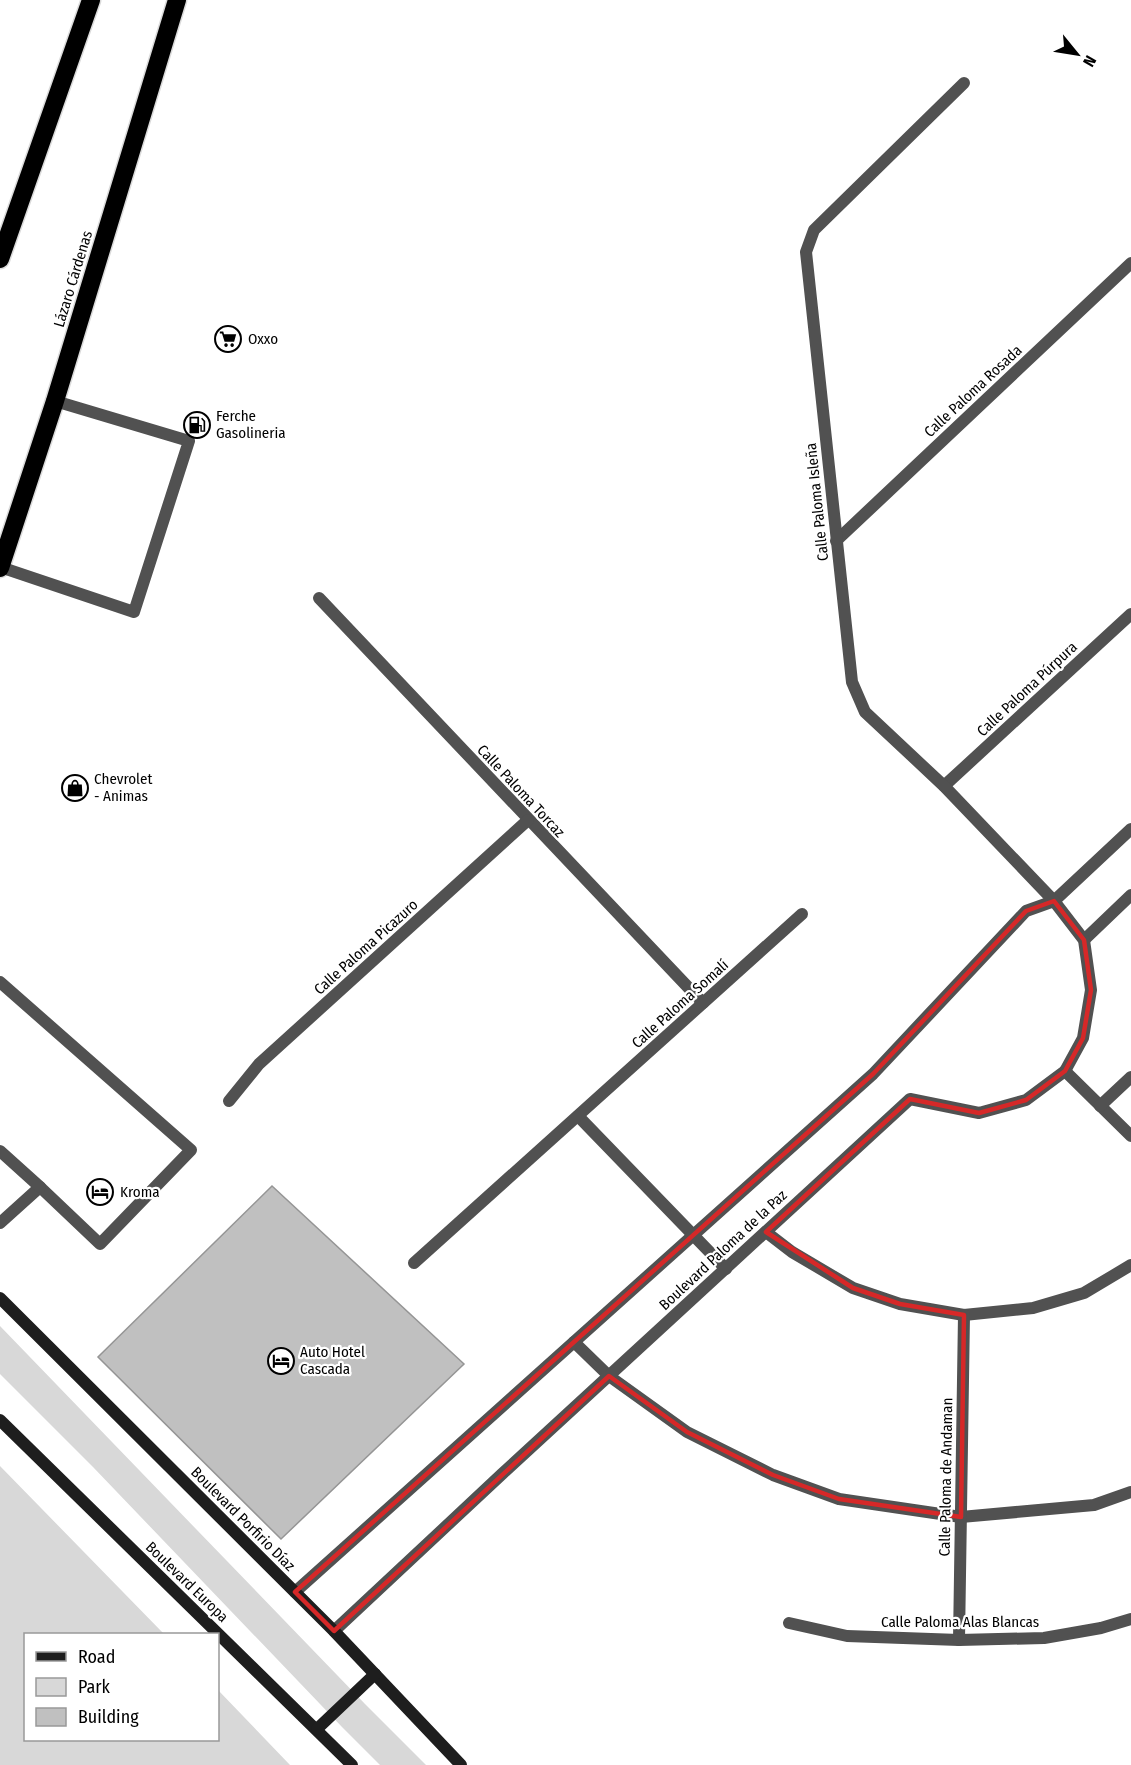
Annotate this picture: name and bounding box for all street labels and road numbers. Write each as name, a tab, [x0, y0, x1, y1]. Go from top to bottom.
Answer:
street label: Lázaro Cárdenas	[50, 229, 96, 329]
street label: Calle Paloma Rosada	[921, 341, 1025, 441]
street label: Calle Paloma Isleña	[802, 442, 832, 562]
street label: Calle Paloma Púrpura	[973, 638, 1081, 740]
street label: Calle Paloma Torcaz	[473, 741, 569, 841]
street label: Calle Paloma Picazuro	[310, 896, 422, 998]
street label: Calle Paloma Somalí	[628, 956, 732, 1052]
street label: Boulevard Paloma de la Paz	[655, 1186, 791, 1314]
street label: Calle Paloma de Andaman	[936, 1397, 956, 1557]
street label: Boulevard Porfirio Díaz	[187, 1463, 299, 1575]
street label: Boulevard Europa	[142, 1538, 232, 1626]
street label: Calle Paloma Alas Blancas	[881, 1613, 1039, 1631]

